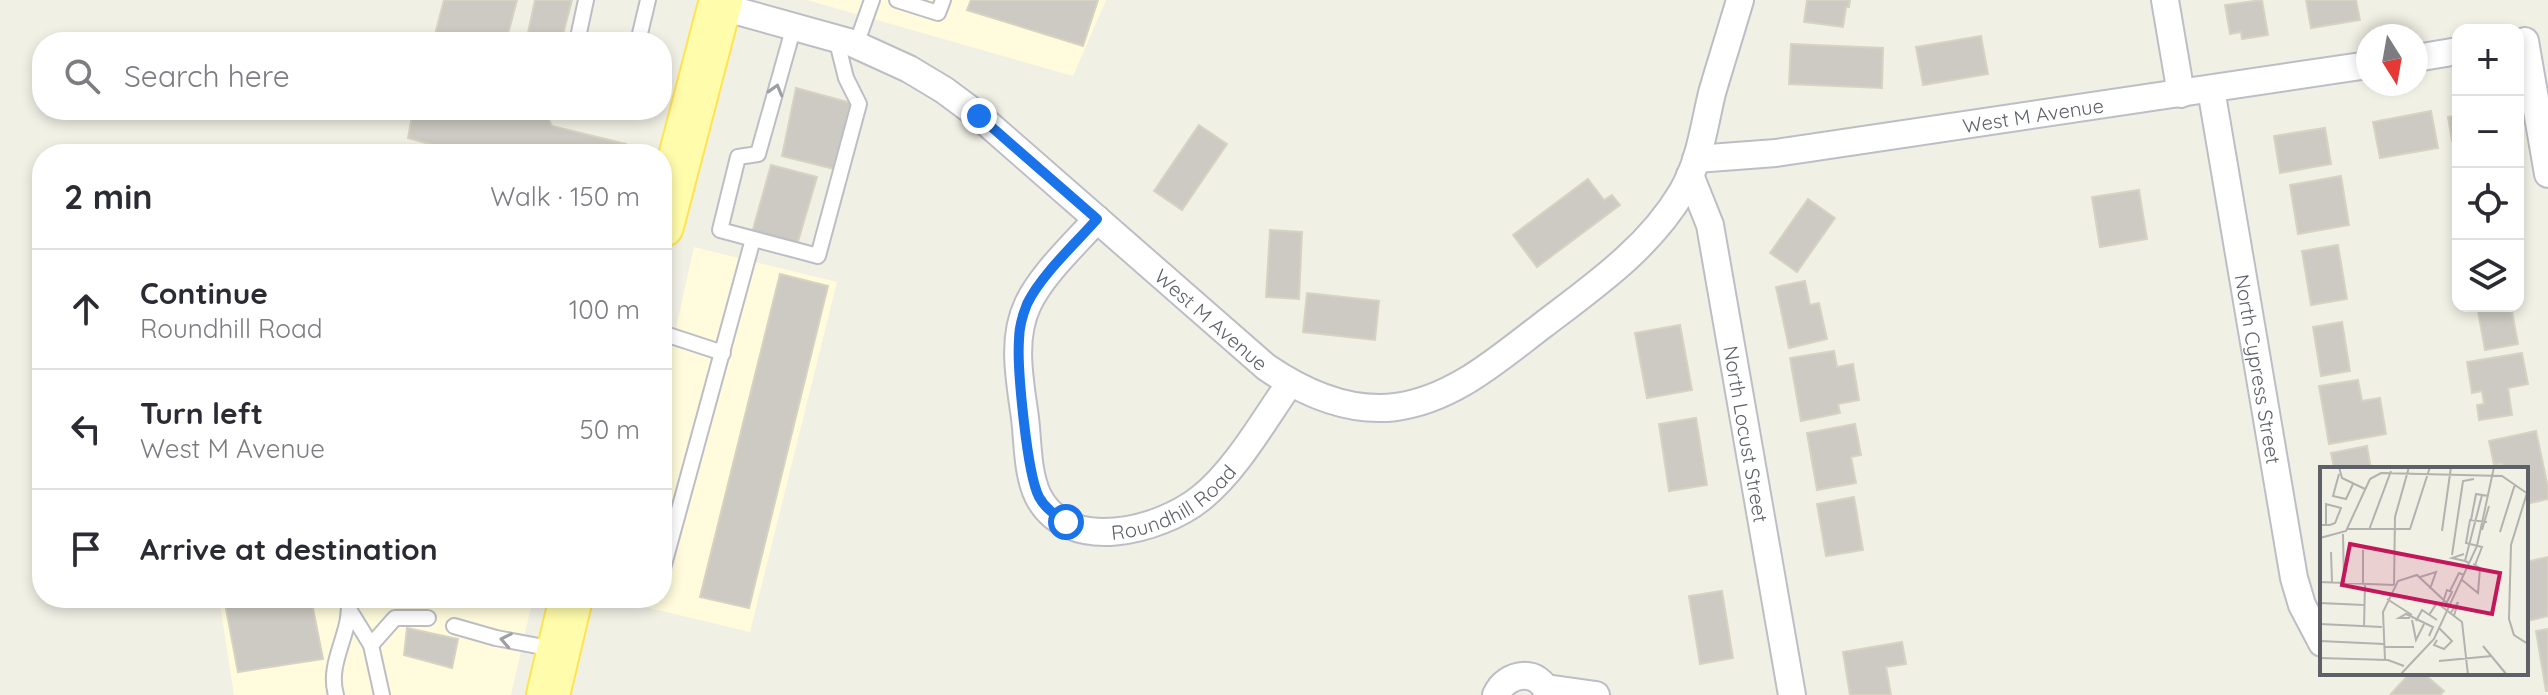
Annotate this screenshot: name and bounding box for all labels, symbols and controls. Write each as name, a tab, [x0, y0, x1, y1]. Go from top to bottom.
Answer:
north arrow	[2356, 24, 2428, 96]
map controls	[2452, 24, 2524, 312]
button: +	[2452, 24, 2524, 96]
search box	[32, 32, 672, 120]
icon: search	[60, 54, 104, 98]
text: Search here	[124, 57, 290, 95]
one-way arrow	[766, 83, 783, 97]
street label: West M Avenue	[1961, 92, 2105, 138]
button: −	[2452, 96, 2524, 168]
route end	[961, 98, 997, 134]
button: locate	[2452, 168, 2524, 240]
text: 2 min	[64, 175, 153, 218]
text: Walk · 150 m	[490, 180, 640, 213]
button: layers	[2452, 240, 2524, 312]
street label: West M Avenue	[1150, 263, 1273, 376]
street label: North Cypress Street	[2230, 272, 2287, 466]
text: Continue	[140, 274, 268, 312]
icon: ahead	[64, 287, 108, 331]
text: 100 m	[569, 293, 640, 326]
text: Roundhill Road	[140, 312, 322, 345]
street label: North Locust Street	[1719, 344, 1774, 524]
text: Turn left	[140, 394, 263, 432]
icon: left	[64, 407, 108, 451]
text: 50 m	[580, 413, 640, 446]
text: West M Avenue	[140, 432, 325, 465]
street label: Roundhill Road	[1110, 459, 1241, 544]
inset map	[2320, 467, 2528, 675]
route start	[1048, 504, 1084, 540]
icon: arrive	[64, 527, 108, 571]
text: Arrive at destination	[140, 530, 438, 568]
one-way arrow	[500, 632, 513, 649]

